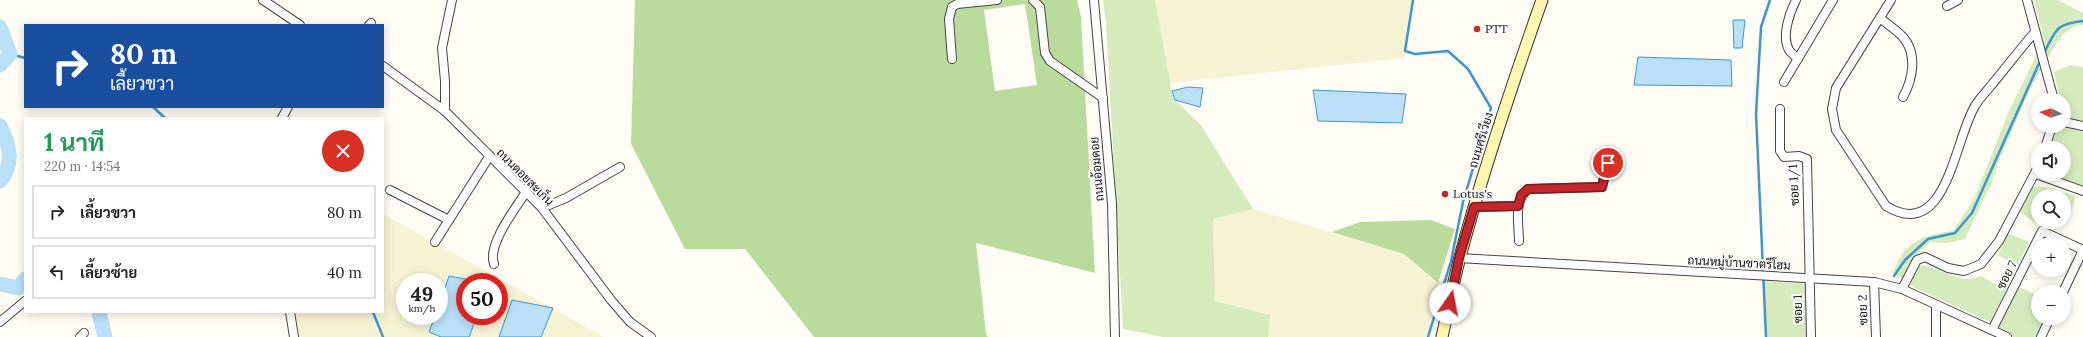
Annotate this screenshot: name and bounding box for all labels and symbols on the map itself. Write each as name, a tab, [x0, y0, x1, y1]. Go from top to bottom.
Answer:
place label: PTT	[1485, 21, 1508, 36]
marker: PTT	[1472, 24, 1482, 34]
north arrow	[2031, 93, 2071, 133]
street label: ถนนศรีเวียง	[1465, 110, 1496, 170]
street label: ถนนอ้อมดอย	[1086, 136, 1107, 202]
street label: ถนนดอยสะเก็น	[494, 144, 558, 209]
pin	[1591, 146, 1625, 180]
street label: ซอย 1/1	[1785, 164, 1803, 206]
place label: Lotus's	[1453, 186, 1493, 201]
marker: Lotus's	[1440, 189, 1450, 199]
street label: ถนนหมู่บ้านชาตรีโฮม	[1687, 252, 1791, 274]
street label: ซอย 7	[1993, 258, 2020, 292]
speed limit sign: 50	[456, 273, 508, 325]
position arrow	[1429, 282, 1471, 324]
street label: ซอย 1	[1790, 294, 1805, 324]
street label: ซอย 2	[1854, 294, 1871, 326]

